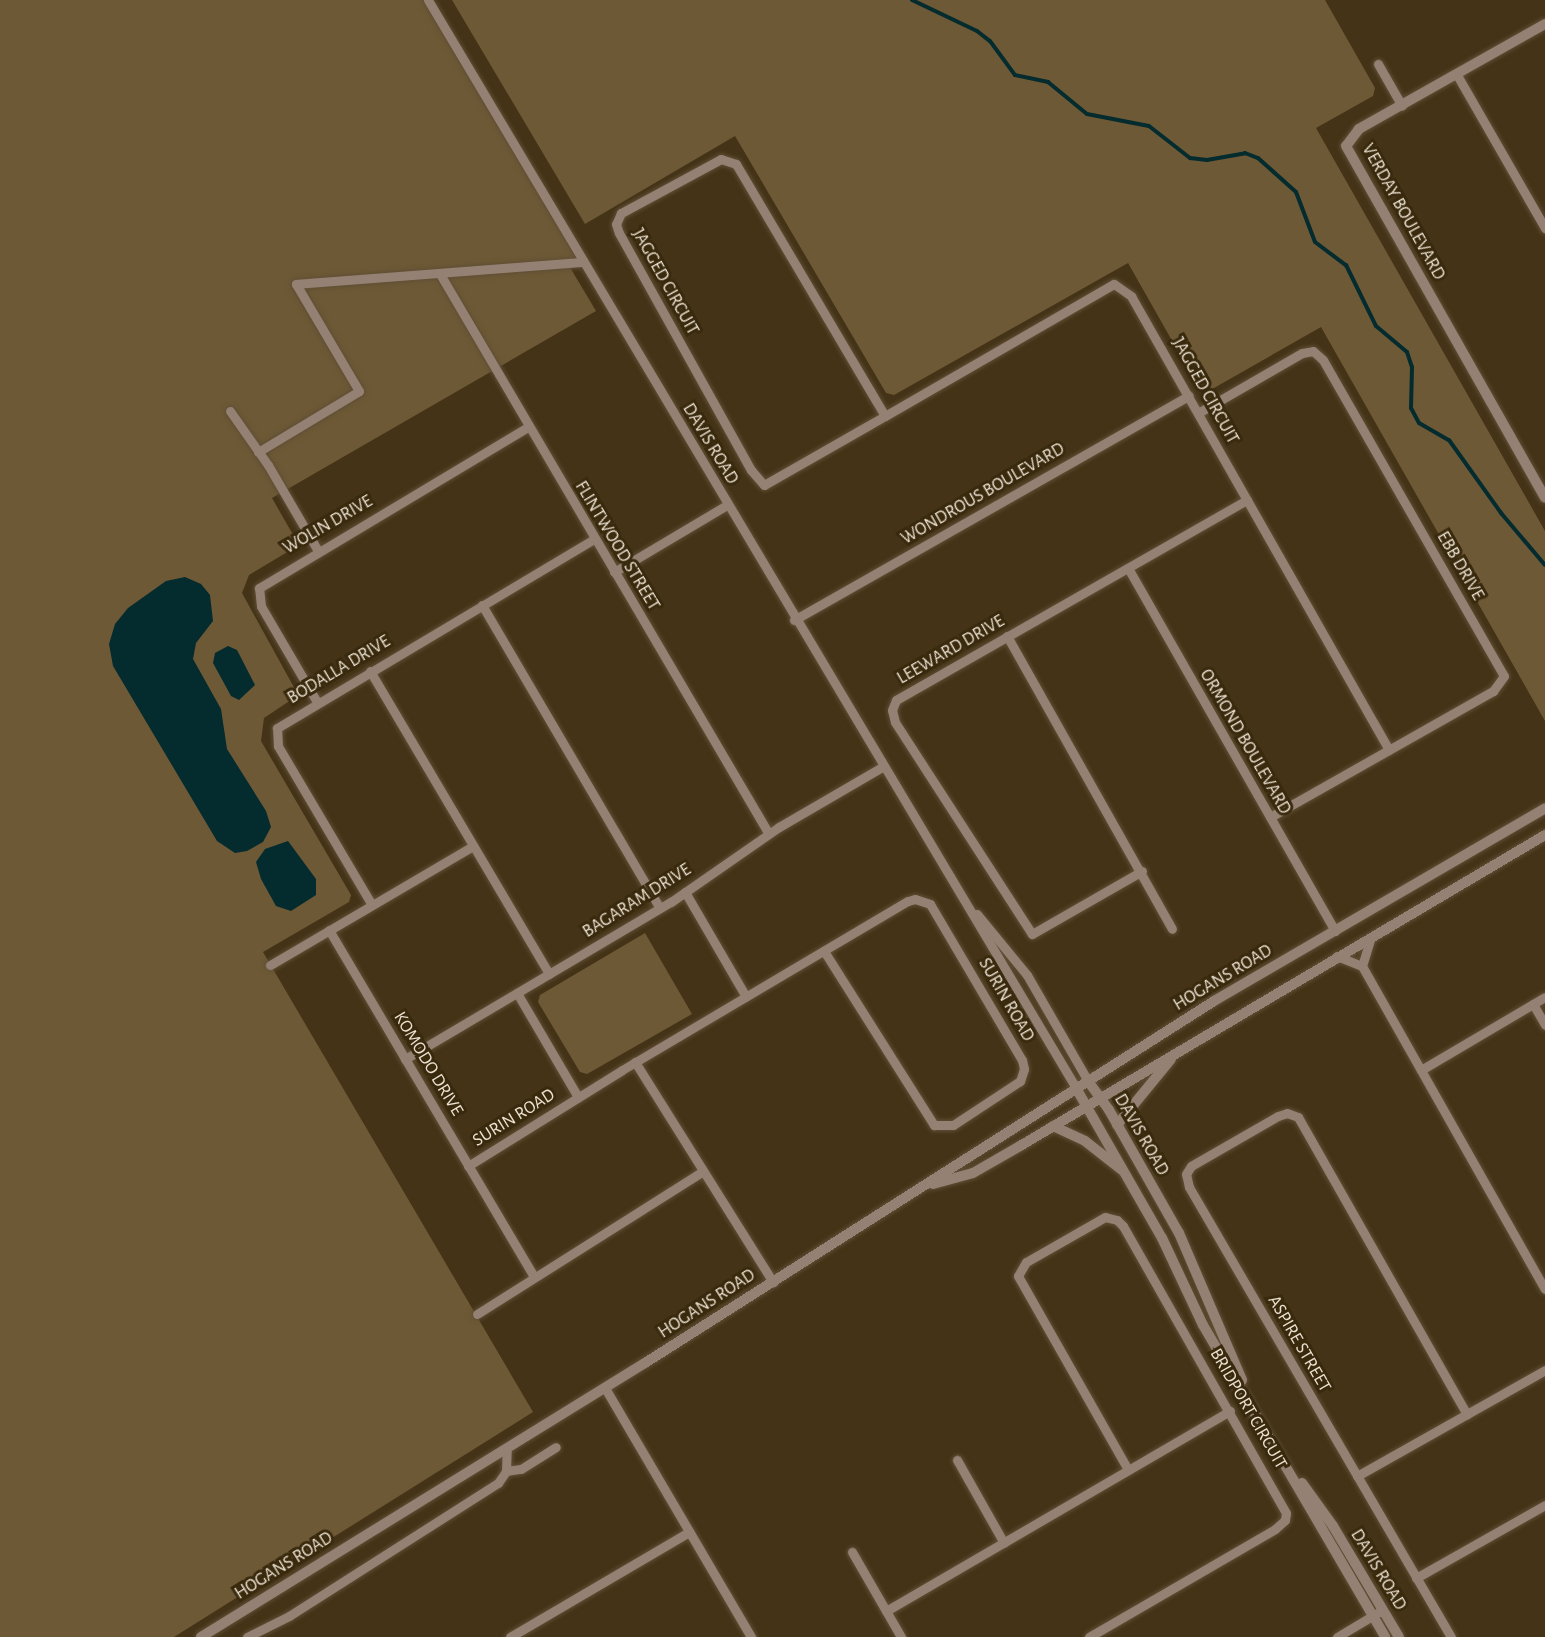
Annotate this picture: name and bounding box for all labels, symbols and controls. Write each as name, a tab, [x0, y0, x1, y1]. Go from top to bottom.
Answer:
street label: VERDAY BOULEVARD	[1357, 140, 1449, 284]
street label: JAGGED CIRCUIT	[627, 225, 703, 339]
street label: JAGGED CIRCUIT	[1167, 334, 1243, 448]
street label: DAVIS ROAD	[677, 400, 743, 488]
street label: WONDROUS BOULEVARD	[897, 438, 1069, 550]
street label: FLINTWOOD STREET	[570, 477, 664, 615]
street label: WOLIN DRIVE	[279, 491, 377, 559]
street label: EBB DRIVE	[1432, 528, 1488, 604]
street label: LEEWARD DRIVE	[893, 611, 1009, 689]
street label: BODALLA DRIVE	[284, 631, 394, 709]
street label: ORMOND BOULEVARD	[1195, 665, 1295, 819]
street label: BAGARAM DRIVE	[579, 859, 695, 943]
street label: HOGANS ROAD	[1170, 940, 1276, 1016]
street label: SURIN ROAD	[973, 954, 1039, 1046]
street label: KOMODO DRIVE	[388, 1008, 468, 1120]
street label: SURIN ROAD	[469, 1084, 559, 1152]
street label: DAVIS ROAD	[1109, 1090, 1173, 1180]
street label: HOGANS ROAD	[654, 1265, 760, 1343]
street label: ASPIRE STREET	[1263, 1292, 1335, 1396]
street label: BRIDPORT CIRCUIT	[1205, 1345, 1291, 1473]
street label: DAVIS ROAD	[1345, 1526, 1411, 1614]
street label: HOGANS ROAD	[231, 1527, 337, 1605]

